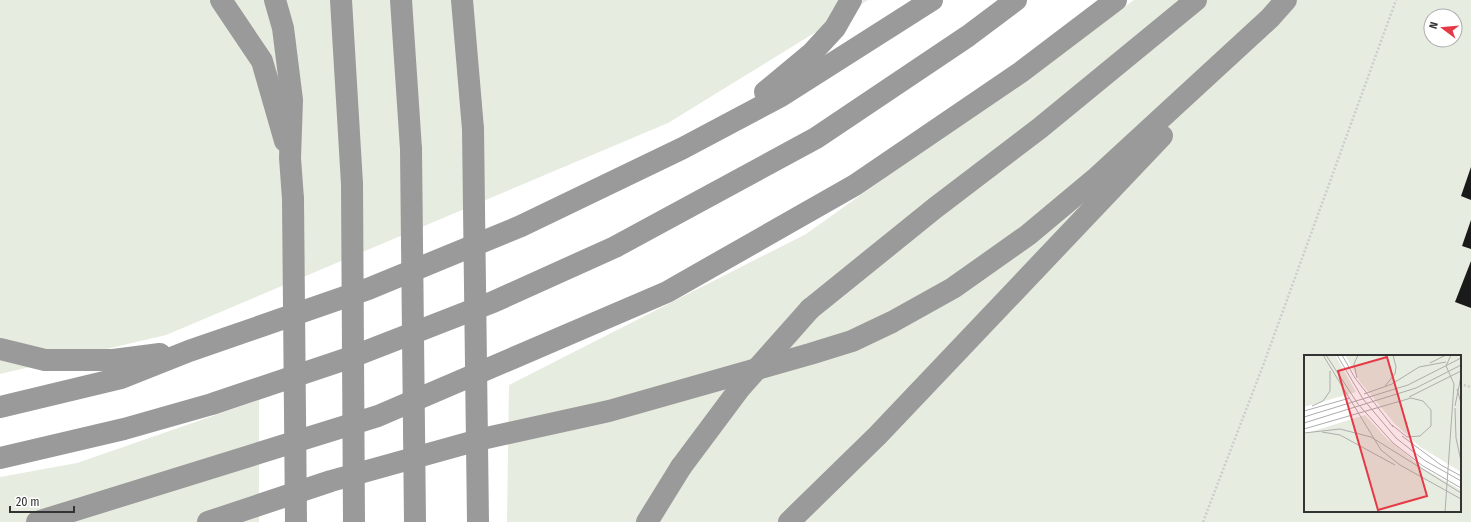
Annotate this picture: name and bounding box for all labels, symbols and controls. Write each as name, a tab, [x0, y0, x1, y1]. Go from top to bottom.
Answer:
north arrow	[1423, 8, 1463, 48]
text: N	[1427, 20, 1441, 30]
inset map	[1304, 355, 1461, 512]
scale bar	[10, 488, 74, 514]
text: 20 m	[16, 495, 40, 509]

